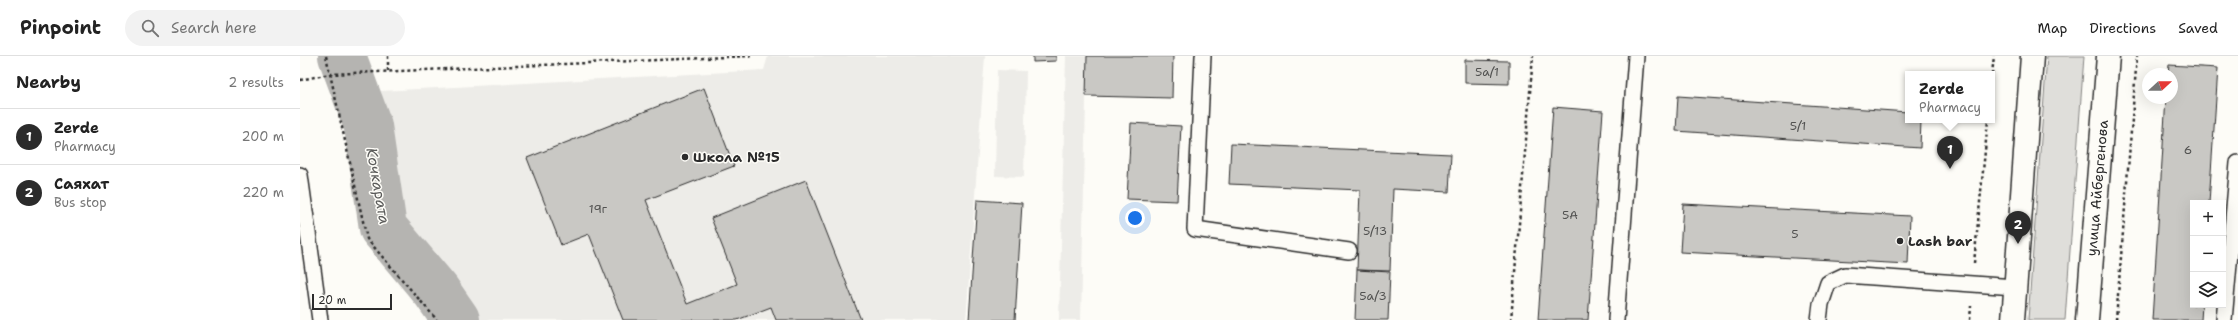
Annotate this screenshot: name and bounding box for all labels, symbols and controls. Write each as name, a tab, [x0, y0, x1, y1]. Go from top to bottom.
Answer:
search box	[125, 10, 405, 46]
text: Pinpoint	[20, 15, 101, 40]
icon: search	[139, 17, 161, 39]
text: Search here	[171, 18, 257, 38]
text: Map	[2038, 19, 2068, 37]
text: Directions	[2090, 19, 2156, 37]
text: Saved	[2178, 19, 2218, 37]
house number: 5а/1	[1475, 64, 1499, 80]
north arrow	[2142, 68, 2178, 104]
text: Nearby	[16, 71, 81, 93]
popup	[1905, 71, 1995, 123]
text: 2 results	[228, 74, 284, 91]
text: Zerde	[1919, 79, 1964, 99]
text: Pharmacy	[1919, 99, 1981, 116]
text: Zerde	[54, 118, 99, 138]
house number: 5/1	[1790, 118, 1806, 134]
street label: улица Айбергенова	[2082, 119, 2112, 257]
text: 1	[26, 128, 32, 145]
text: 200 m	[242, 128, 284, 145]
pin: 1	[1937, 136, 1963, 169]
text: Pharmacy	[54, 138, 116, 155]
house number: 6	[2184, 142, 2192, 158]
water label: Кочкарата	[361, 146, 395, 226]
place label: Школа №15	[693, 148, 780, 166]
marker: Школа №15	[680, 152, 690, 162]
text: Саяхат	[54, 174, 109, 194]
text: 2	[24, 184, 34, 201]
text: 220 m	[242, 184, 284, 201]
text: Bus stop	[54, 194, 106, 211]
map controls	[2190, 200, 2226, 308]
button: +	[2190, 200, 2226, 236]
house number: 19г	[589, 201, 608, 217]
house number: 5А	[1562, 207, 1578, 223]
your location	[1125, 208, 1145, 228]
pin: 2	[2005, 211, 2031, 244]
house number: 5/13	[1363, 223, 1387, 239]
house number: 5	[1791, 226, 1799, 242]
place label: Lash bar	[1908, 232, 1973, 250]
marker: Lash bar	[1895, 236, 1905, 246]
button: −	[2190, 236, 2226, 272]
button: layers	[2190, 272, 2226, 308]
house number: 5а/3	[1359, 288, 1387, 304]
scale bar	[312, 292, 392, 311]
text: 20 m	[318, 293, 346, 308]

